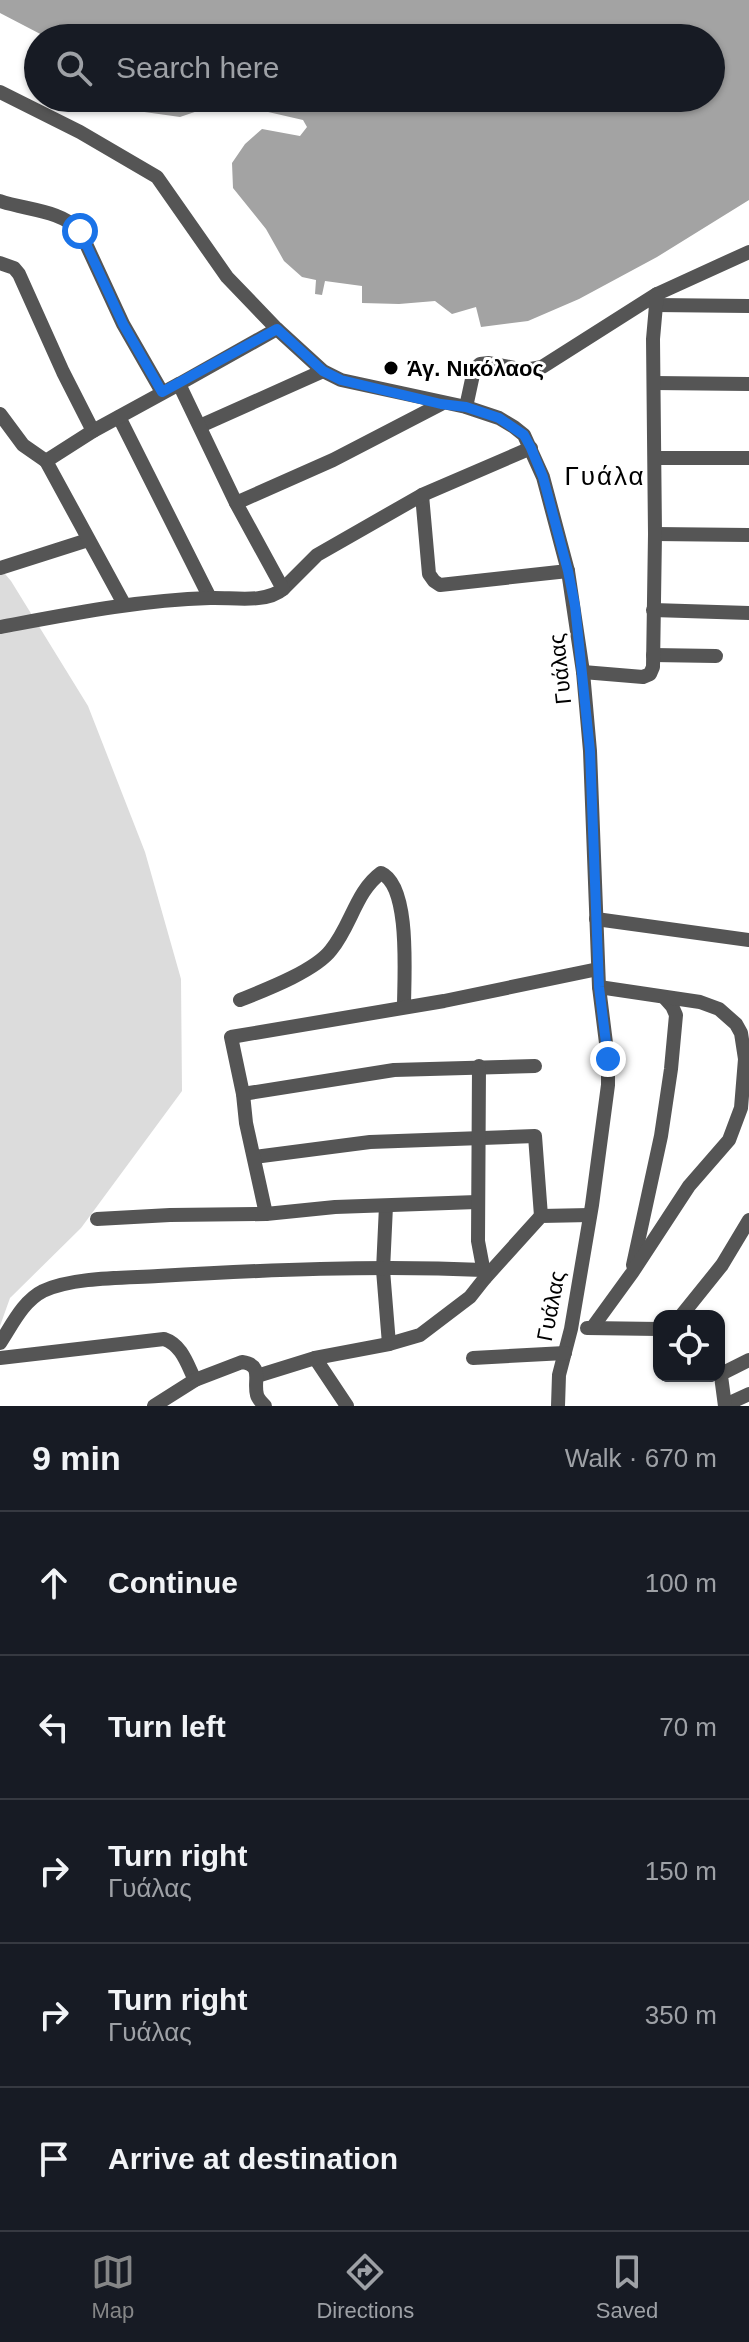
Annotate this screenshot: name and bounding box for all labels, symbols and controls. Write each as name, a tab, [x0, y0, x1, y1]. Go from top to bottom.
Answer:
search box	[24, 24, 725, 112]
icon: search	[52, 46, 96, 90]
text: Search here	[116, 51, 279, 84]
route start	[62, 213, 98, 249]
place label: Άγ. Νικόλαος	[407, 356, 544, 381]
marker: Άγ. Νικόλαος	[382, 359, 400, 377]
district label: Γυάλα	[564, 461, 646, 491]
street label: Γυάλας	[544, 632, 576, 706]
route end	[590, 1041, 626, 1077]
street label: Γυάλας	[532, 1269, 570, 1343]
map controls	[653, 1310, 725, 1382]
button: locate	[653, 1310, 725, 1382]
text: 9 min	[32, 1439, 121, 1477]
text: Walk · 670 m	[565, 1443, 717, 1473]
icon: ahead	[32, 1561, 76, 1605]
text: Continue	[108, 1566, 238, 1599]
text: 100 m	[645, 1568, 717, 1598]
icon: left	[32, 1705, 76, 1749]
text: Turn left	[108, 1710, 226, 1743]
text: 70 m	[659, 1712, 717, 1742]
text: Turn right	[108, 1839, 247, 1872]
icon: right	[32, 1849, 76, 1893]
text: 150 m	[645, 1856, 717, 1886]
text: Γυάλας	[108, 1873, 192, 1903]
text: Turn right	[108, 1983, 247, 2016]
icon: right	[32, 1993, 76, 2037]
text: 350 m	[645, 2000, 717, 2030]
text: Γυάλας	[108, 2017, 192, 2047]
icon: arrive	[32, 2137, 76, 2181]
text: Arrive at destination	[108, 2142, 398, 2175]
tab: Map	[91, 2250, 135, 2324]
tab: Directions	[316, 2250, 414, 2324]
tab: Saved	[596, 2250, 658, 2324]

